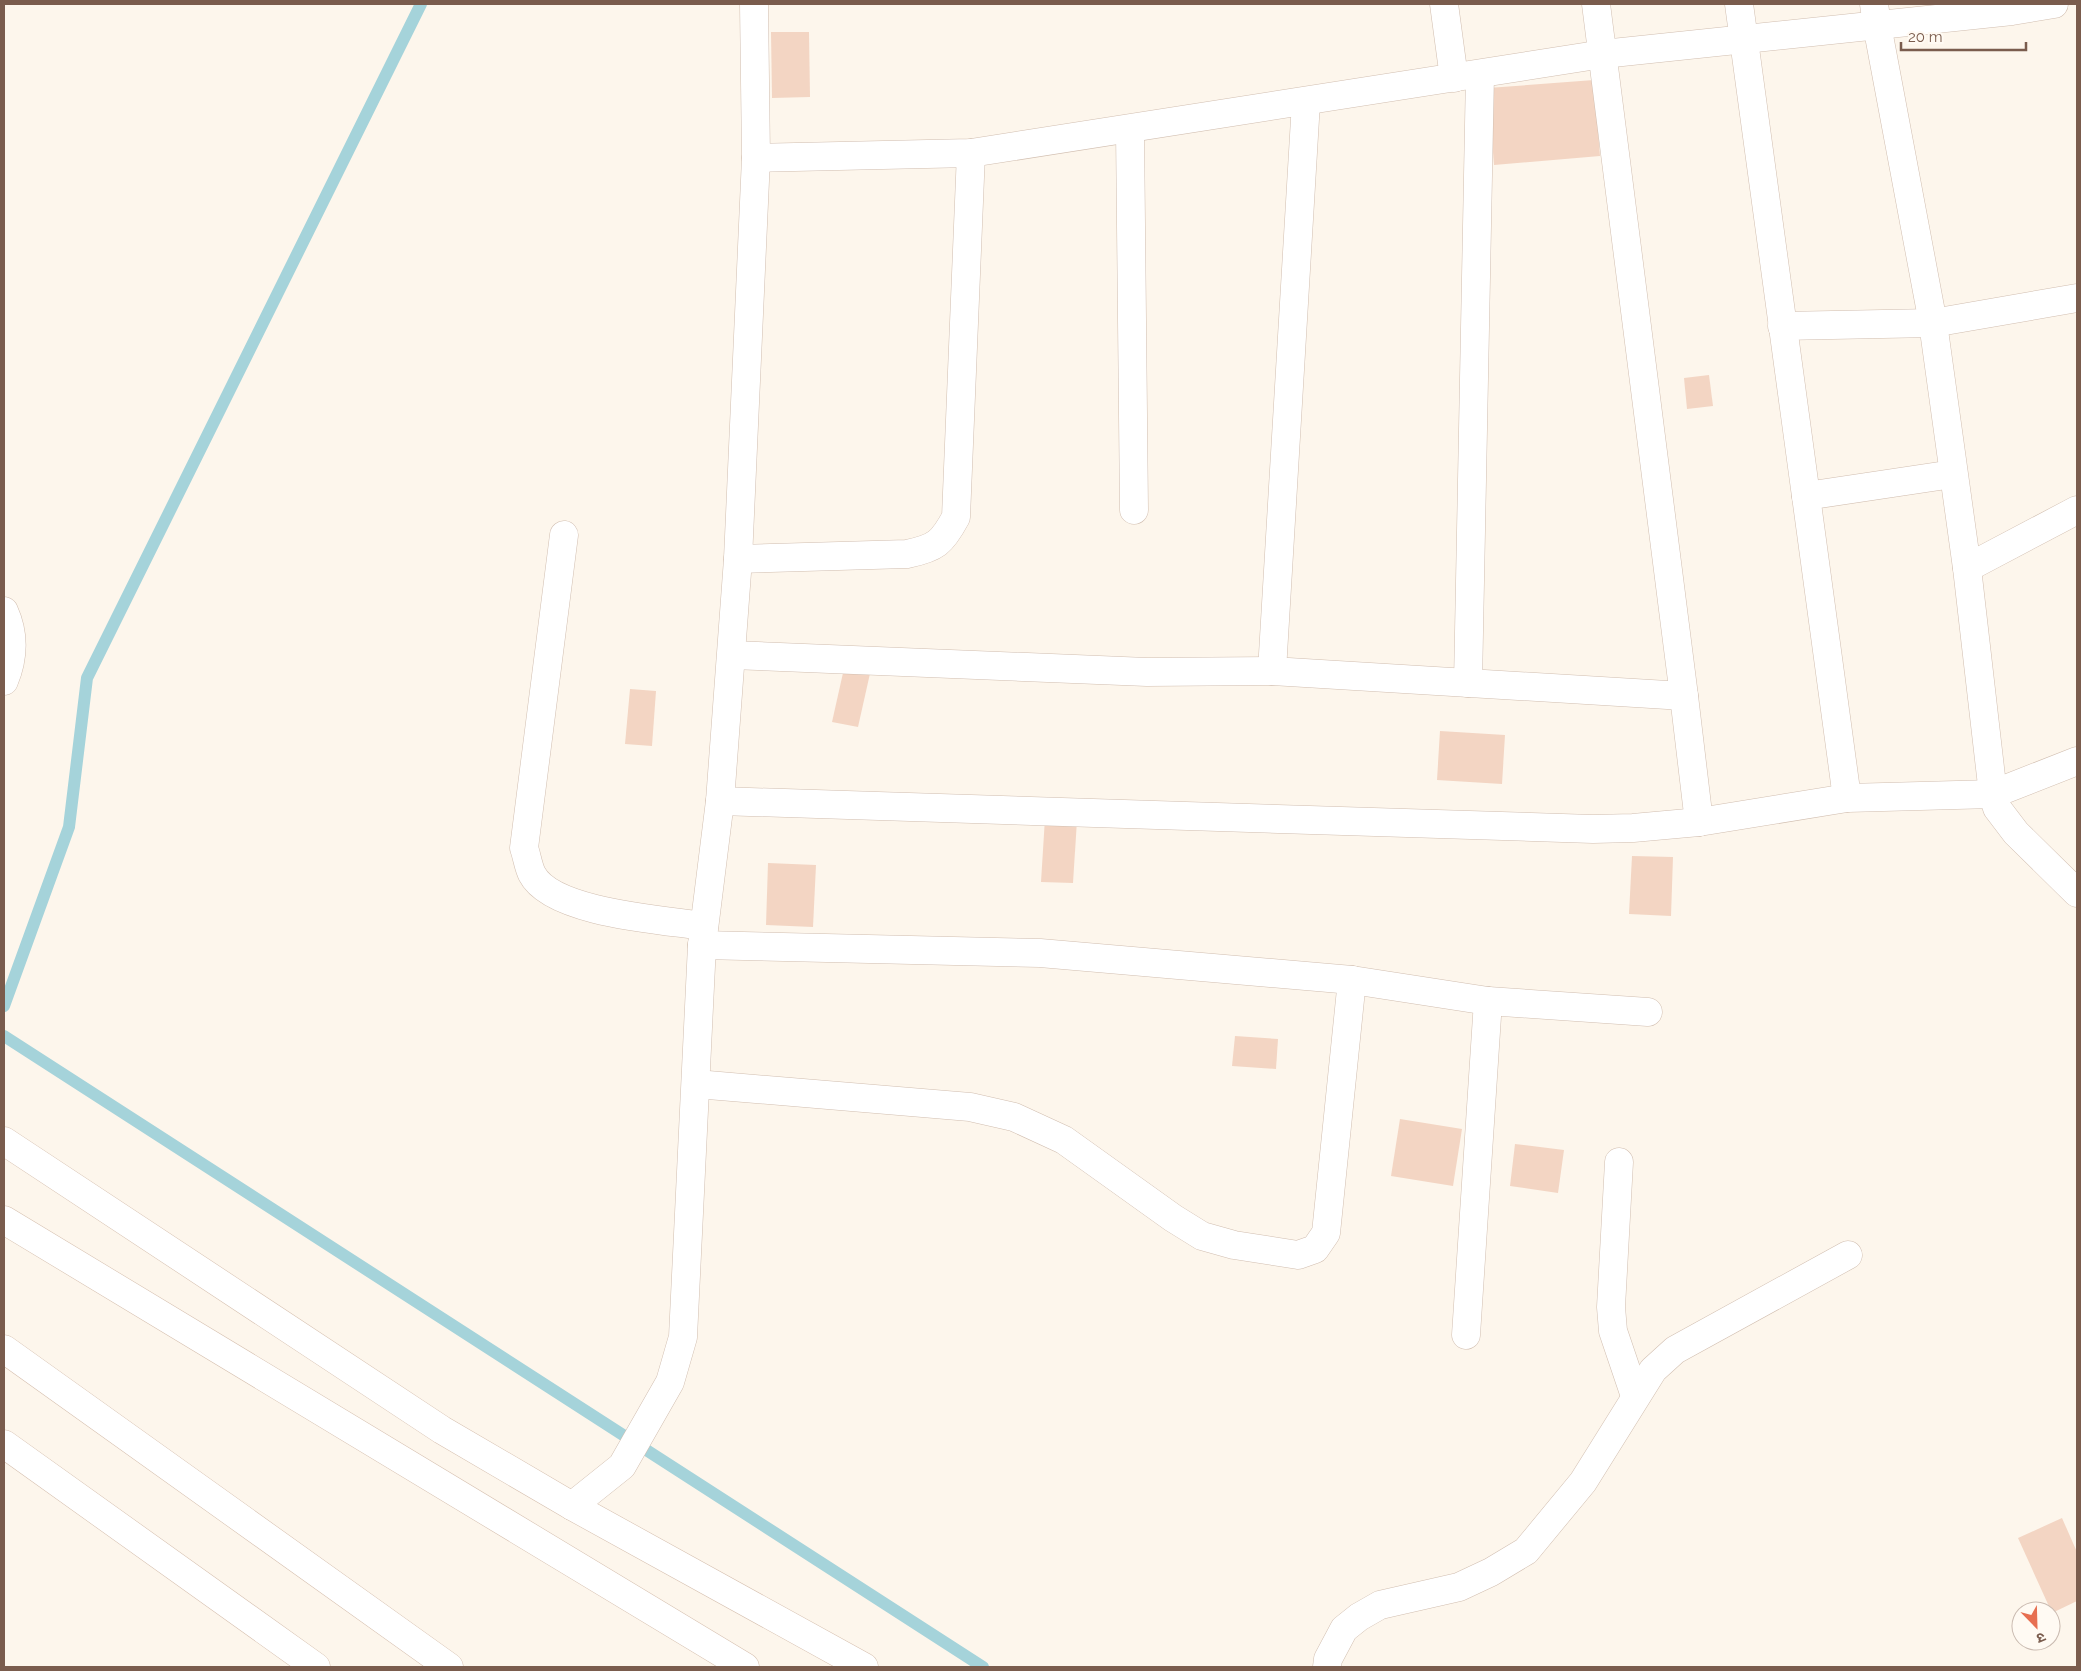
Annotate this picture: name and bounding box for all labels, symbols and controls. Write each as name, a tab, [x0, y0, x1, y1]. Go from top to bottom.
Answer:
scale bar	[1901, 20, 2026, 52]
text: 20 m	[1908, 28, 1943, 46]
north arrow	[2011, 1601, 2061, 1651]
text: उ	[2033, 1629, 2048, 1647]

